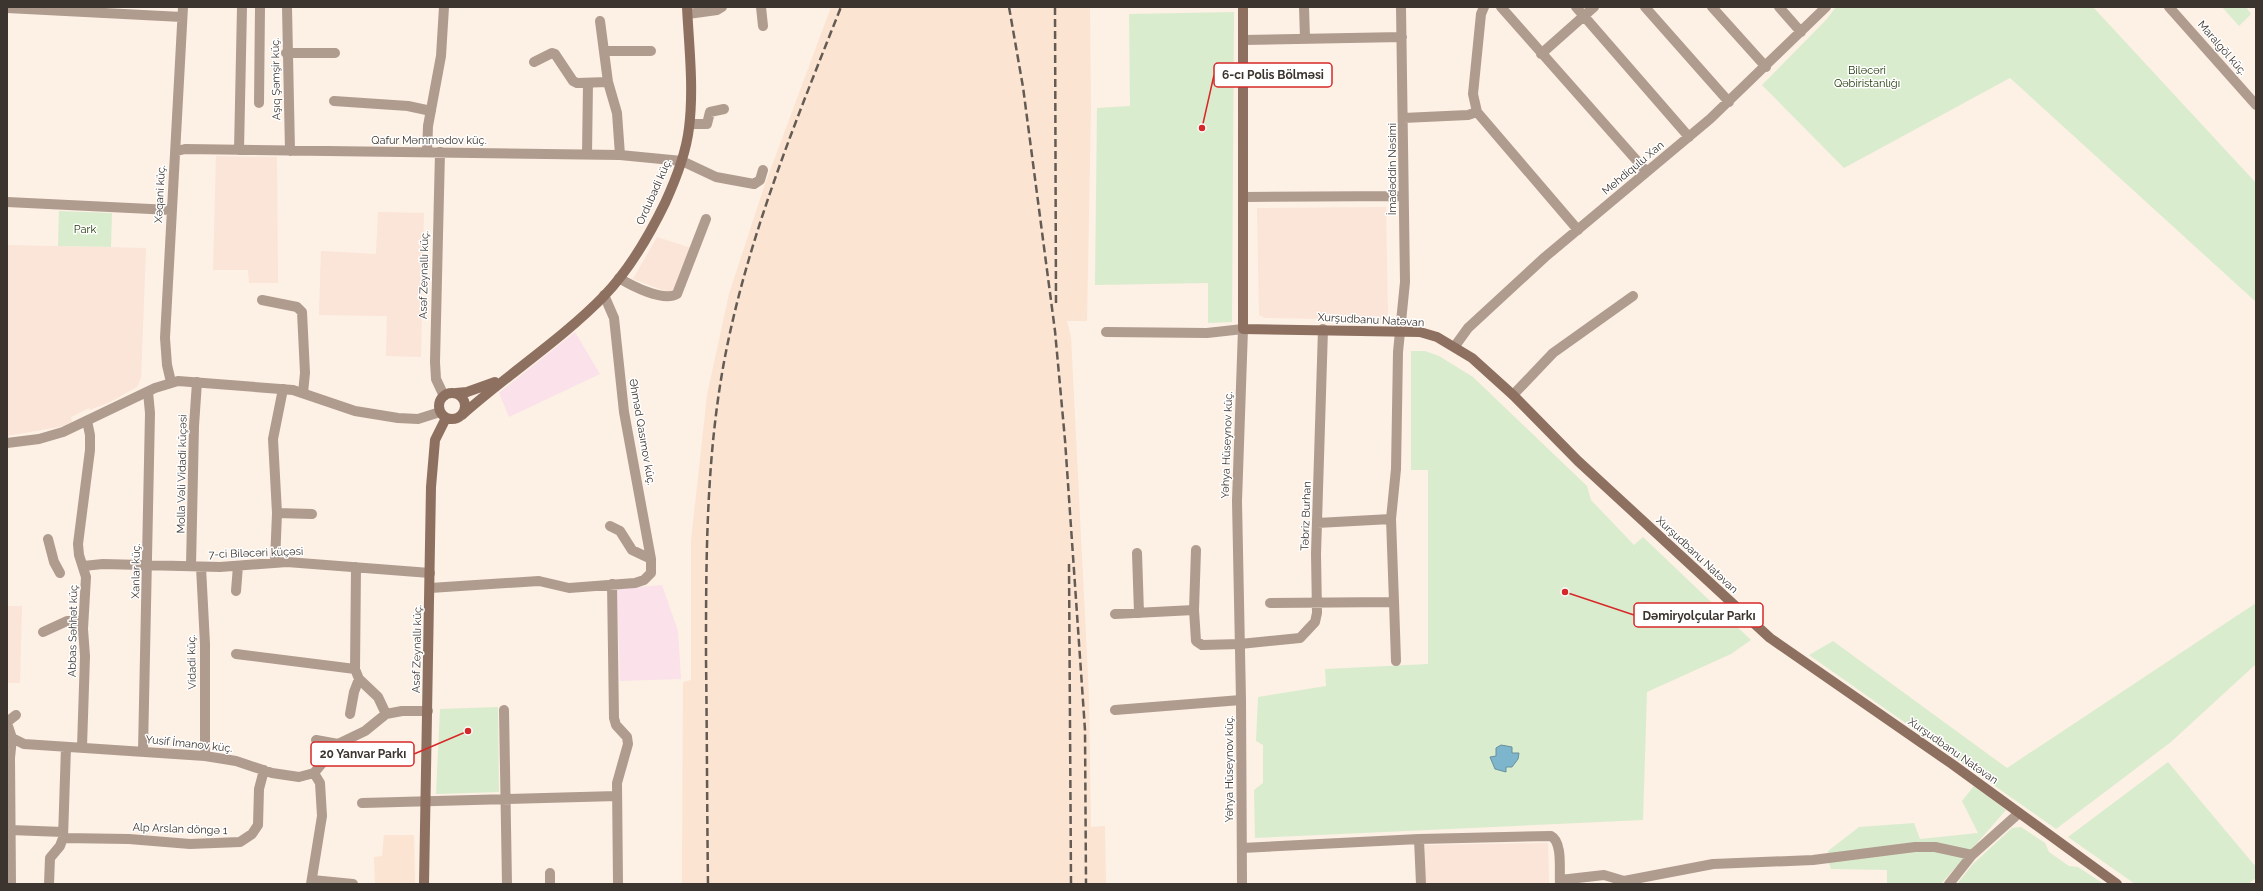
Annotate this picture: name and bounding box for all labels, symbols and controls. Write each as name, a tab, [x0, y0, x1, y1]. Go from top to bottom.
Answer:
street label: Maralgöl küç.	[2195, 18, 2249, 78]
street label: Aşıq Şəmşir küç.	[269, 38, 283, 120]
callout: 6-cı Polis Bölməsi	[1214, 63, 1332, 87]
park label: Biləcəri Qəbiristanlığı	[1834, 64, 1900, 90]
text: 6-cı Polis Bölməsi	[1222, 68, 1324, 82]
street label: İmadəddin Nəsimi	[1386, 123, 1399, 215]
street label: Qafur Məmmədov küç.	[371, 134, 487, 147]
street label: Mehdiqulu Xan	[1600, 138, 1666, 198]
street label: Ordubadi küç.	[634, 157, 674, 227]
street label: Xəqani küç.	[152, 165, 168, 223]
park label: Park	[74, 223, 96, 236]
street label: Asəf Zeynallı küç.	[417, 231, 431, 319]
street label: Xurşudbanu Natəvan	[1317, 311, 1425, 329]
street label: Əhməd Qasımov küç.	[626, 378, 658, 486]
street label: Yəhya Hüseynov küç.	[1219, 391, 1235, 499]
street label: Molla Vəli Vidadi küçəsi	[174, 414, 190, 534]
street label: Təbriz Burhan	[1298, 481, 1314, 551]
street label: Xurşudbanu Natəvan	[1654, 514, 1740, 596]
street label: Xanlar küç.	[129, 543, 143, 599]
street label: 7-ci Biləcəri küçəsi	[208, 545, 304, 561]
street label: Abbas Səhhət küç	[66, 585, 80, 677]
callout: Dəmiryolçular Parkı	[1634, 603, 1763, 627]
street label: Asəf Zeynallı küç.	[410, 605, 424, 693]
text: Dəmiryolçular Parkı	[1643, 609, 1755, 623]
street label: Vidadi küç.	[185, 634, 199, 690]
street label: Yəhya Hüseynov küç.	[1223, 715, 1236, 823]
street label: Xurşudbanu Natəvan	[1906, 715, 2000, 787]
street label: Yusif İmanov küç.	[145, 733, 233, 755]
callout: 20 Yanvar Parkı	[311, 742, 414, 766]
text: 20 Yanvar Parkı	[320, 747, 406, 761]
street label: Alp Arslan döngə 1	[132, 821, 228, 837]

